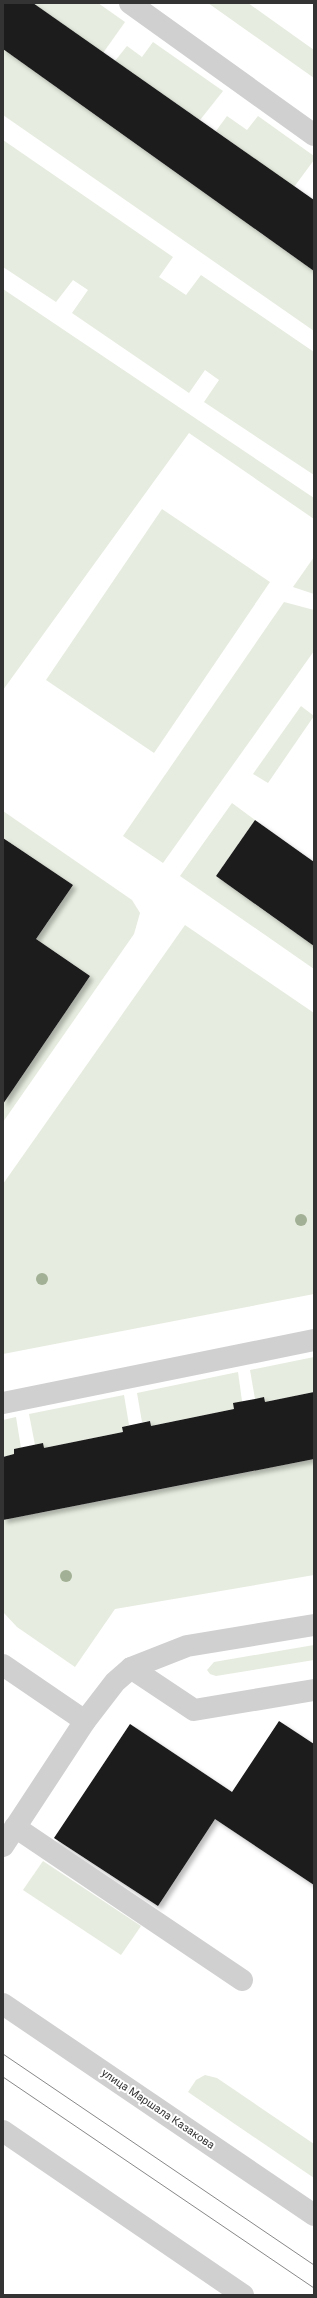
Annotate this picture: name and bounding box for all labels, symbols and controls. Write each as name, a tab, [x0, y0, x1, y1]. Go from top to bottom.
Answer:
street label: улица Маршала Казакова	[99, 2066, 217, 2152]

